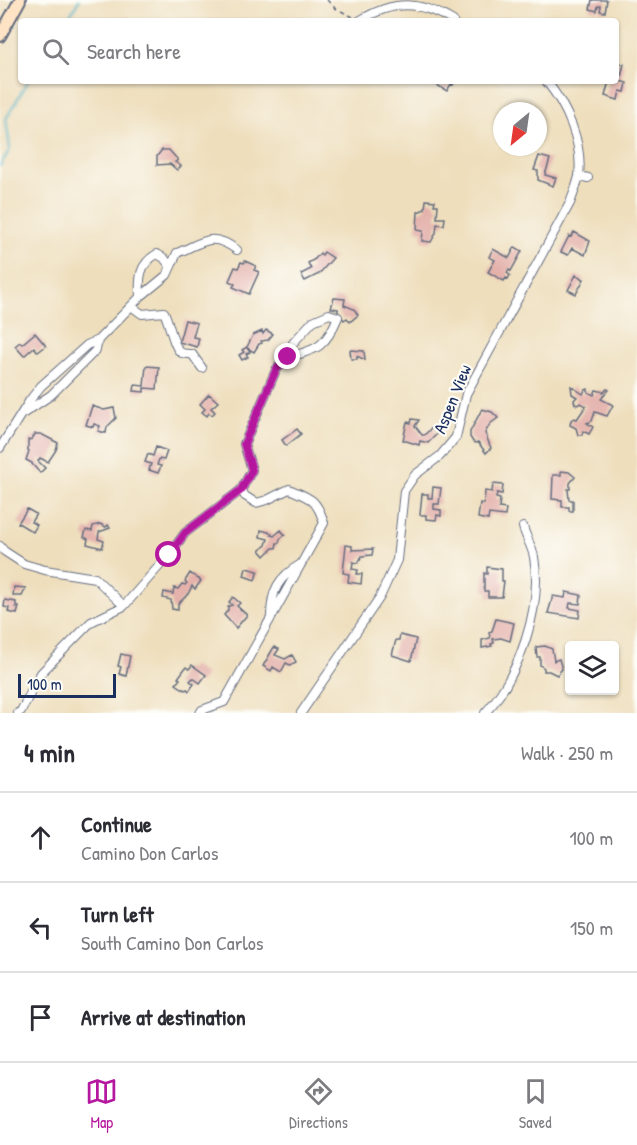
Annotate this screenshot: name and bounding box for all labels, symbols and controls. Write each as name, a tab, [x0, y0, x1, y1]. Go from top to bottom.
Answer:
search box	[18, 18, 619, 84]
icon: search	[39, 35, 72, 68]
text: Search here	[87, 36, 181, 66]
north arrow	[493, 102, 547, 156]
route end	[274, 343, 300, 369]
street label: Aspen View	[427, 361, 477, 437]
route start	[155, 541, 181, 567]
map controls	[565, 641, 619, 695]
button: layers	[565, 641, 619, 695]
scale bar	[18, 671, 116, 698]
text: 100 m	[27, 673, 62, 695]
text: 4 min	[24, 735, 75, 770]
text: Walk · 250 m	[521, 739, 613, 766]
text: Continue	[81, 809, 152, 839]
icon: ahead	[24, 821, 57, 854]
text: 100 m	[570, 824, 613, 851]
text: Camino Don Carlos	[81, 839, 218, 866]
text: Turn left	[81, 899, 154, 929]
icon: left	[24, 911, 57, 944]
text: 150 m	[570, 914, 613, 941]
text: South Camino Don Carlos	[81, 929, 263, 956]
icon: arrive	[24, 1001, 57, 1034]
text: Arrive at destination	[81, 1002, 246, 1032]
tab: Map	[85, 1075, 118, 1133]
tab: Directions	[289, 1075, 348, 1133]
tab: Saved	[519, 1075, 552, 1133]

